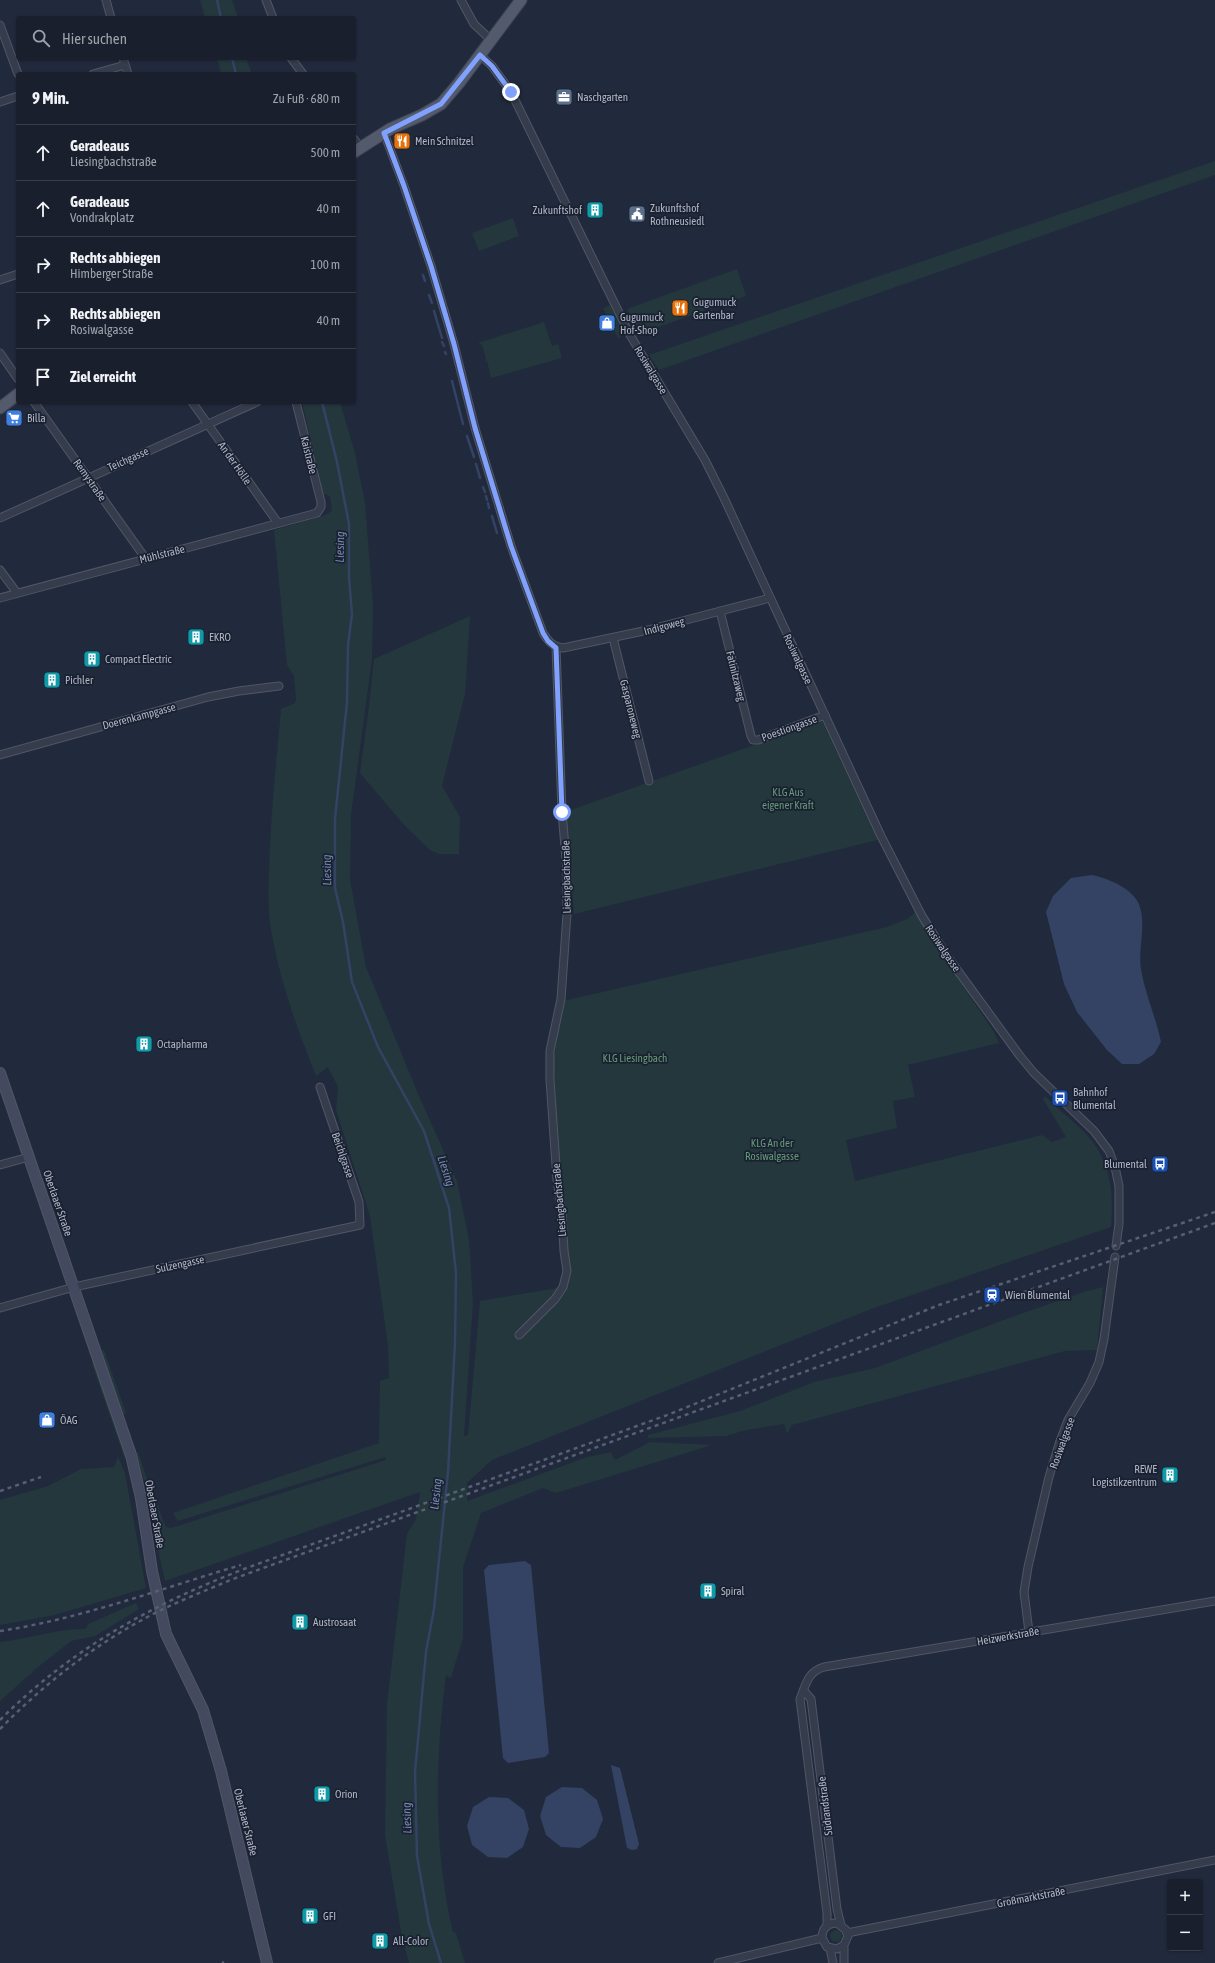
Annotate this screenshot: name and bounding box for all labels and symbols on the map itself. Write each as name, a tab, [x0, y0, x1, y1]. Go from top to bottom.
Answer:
route end	[502, 83, 520, 101]
office icon: Naschgarten	[554, 87, 574, 107]
place label: Naschgarten	[577, 91, 628, 103]
restaurant icon: Mein Schnitzel	[392, 131, 412, 151]
place label: Mein Schnitzel	[415, 135, 474, 147]
building icon: Zukunftshof	[585, 200, 605, 220]
place label: Zukunftshof Rothneusiedl	[650, 202, 704, 227]
place label: Zukunftshof	[533, 204, 582, 216]
public building icon: Zukunftshof Rothneusiedl	[627, 204, 647, 224]
place label: Gugumuck Gartenbar	[693, 296, 736, 321]
restaurant icon: Gugumuck Gartenbar	[670, 298, 690, 318]
place label: Gugumuck Hof-Shop	[620, 311, 663, 336]
shop icon: Gugumuck Hof-Shop	[597, 313, 617, 333]
street label: Rosiwalgasse	[632, 344, 670, 396]
supermarket icon: Billa	[4, 408, 24, 428]
place label: Billa	[27, 412, 46, 424]
street label: Kaistraße	[299, 435, 319, 475]
street label: An der Hölle	[216, 439, 254, 487]
street label: Teichgasse	[106, 445, 150, 473]
street label: Remystraße	[71, 457, 109, 503]
water label: Liesing	[333, 531, 347, 563]
street label: Mühlstraße	[138, 543, 186, 565]
street label: Indigoweg	[642, 615, 686, 637]
building icon: EKRO	[186, 627, 206, 647]
place label: EKRO	[209, 631, 231, 643]
street label: Rosiwalgasse	[781, 632, 815, 686]
building icon: Compact Electric	[82, 649, 102, 669]
street label: Fatinitzaweg	[724, 650, 748, 703]
place label: Compact Electric	[105, 653, 173, 665]
building icon: Pichler	[42, 670, 62, 690]
place label: Pichler	[65, 674, 94, 686]
street label: Gasparoneweg	[618, 678, 644, 740]
street label: Doerenkampgasse	[101, 700, 177, 732]
street label: Poestiongasse	[760, 712, 818, 744]
park label: KLG Aus eigener Kraft	[762, 786, 814, 811]
route start	[553, 803, 571, 821]
street label: Liesingbachstraße	[559, 840, 573, 914]
water label: Liesing	[320, 854, 334, 886]
street label: Rosiwalgasse	[923, 922, 963, 974]
building icon: Octapharma	[134, 1034, 154, 1054]
place label: Octapharma	[157, 1038, 208, 1050]
park label: KLG Liesingbach	[603, 1052, 667, 1064]
place label: Bahnhof Blumental	[1073, 1086, 1116, 1111]
bus stop icon: Bahnhof Blumental	[1050, 1088, 1070, 1108]
street label: Beichlgasse	[330, 1131, 356, 1179]
park label: KLG An der Rosiwalgasse	[745, 1137, 799, 1162]
water label: Liesing	[435, 1154, 458, 1188]
bus stop icon: Blumental	[1150, 1154, 1170, 1174]
place label: Blumental	[1104, 1158, 1147, 1170]
street label: Liesingbachstraße	[550, 1163, 568, 1237]
street label: Oberlaaer Straße	[41, 1168, 75, 1238]
street label: Sulzengasse	[155, 1253, 205, 1275]
station icon: Wien Blumental	[982, 1285, 1002, 1305]
place label: Wien Blumental	[1005, 1289, 1070, 1301]
shop icon: ÖAG	[37, 1410, 57, 1430]
place label: ÖAG	[60, 1414, 78, 1426]
street label: Rosiwalgasse	[1047, 1416, 1077, 1470]
place label: REWE Logistikzentrum	[1092, 1463, 1157, 1488]
building icon: REWE Logistikzentrum	[1160, 1465, 1180, 1485]
water label: Liesing	[427, 1477, 445, 1510]
street label: Oberlaaer Straße	[143, 1479, 167, 1549]
building icon: Spiral	[698, 1581, 718, 1601]
place label: Spiral	[721, 1585, 745, 1597]
building icon: Austrosaat	[290, 1612, 310, 1632]
place label: Austrosaat	[313, 1616, 356, 1628]
street label: Heizwerkstraße	[976, 1625, 1040, 1647]
street label: Südrandstraße	[815, 1776, 835, 1836]
building icon: Orion	[312, 1784, 332, 1804]
street label: Oberlaaer Straße	[232, 1787, 260, 1857]
place label: Orion	[335, 1788, 358, 1800]
water label: Liesing	[399, 1802, 415, 1834]
street label: Großmarktstraße	[996, 1885, 1066, 1909]
building icon: GFI	[300, 1906, 320, 1926]
place label: GFI	[323, 1910, 336, 1922]
building icon: All-Color	[370, 1931, 390, 1951]
place label: All-Color	[393, 1935, 429, 1947]

